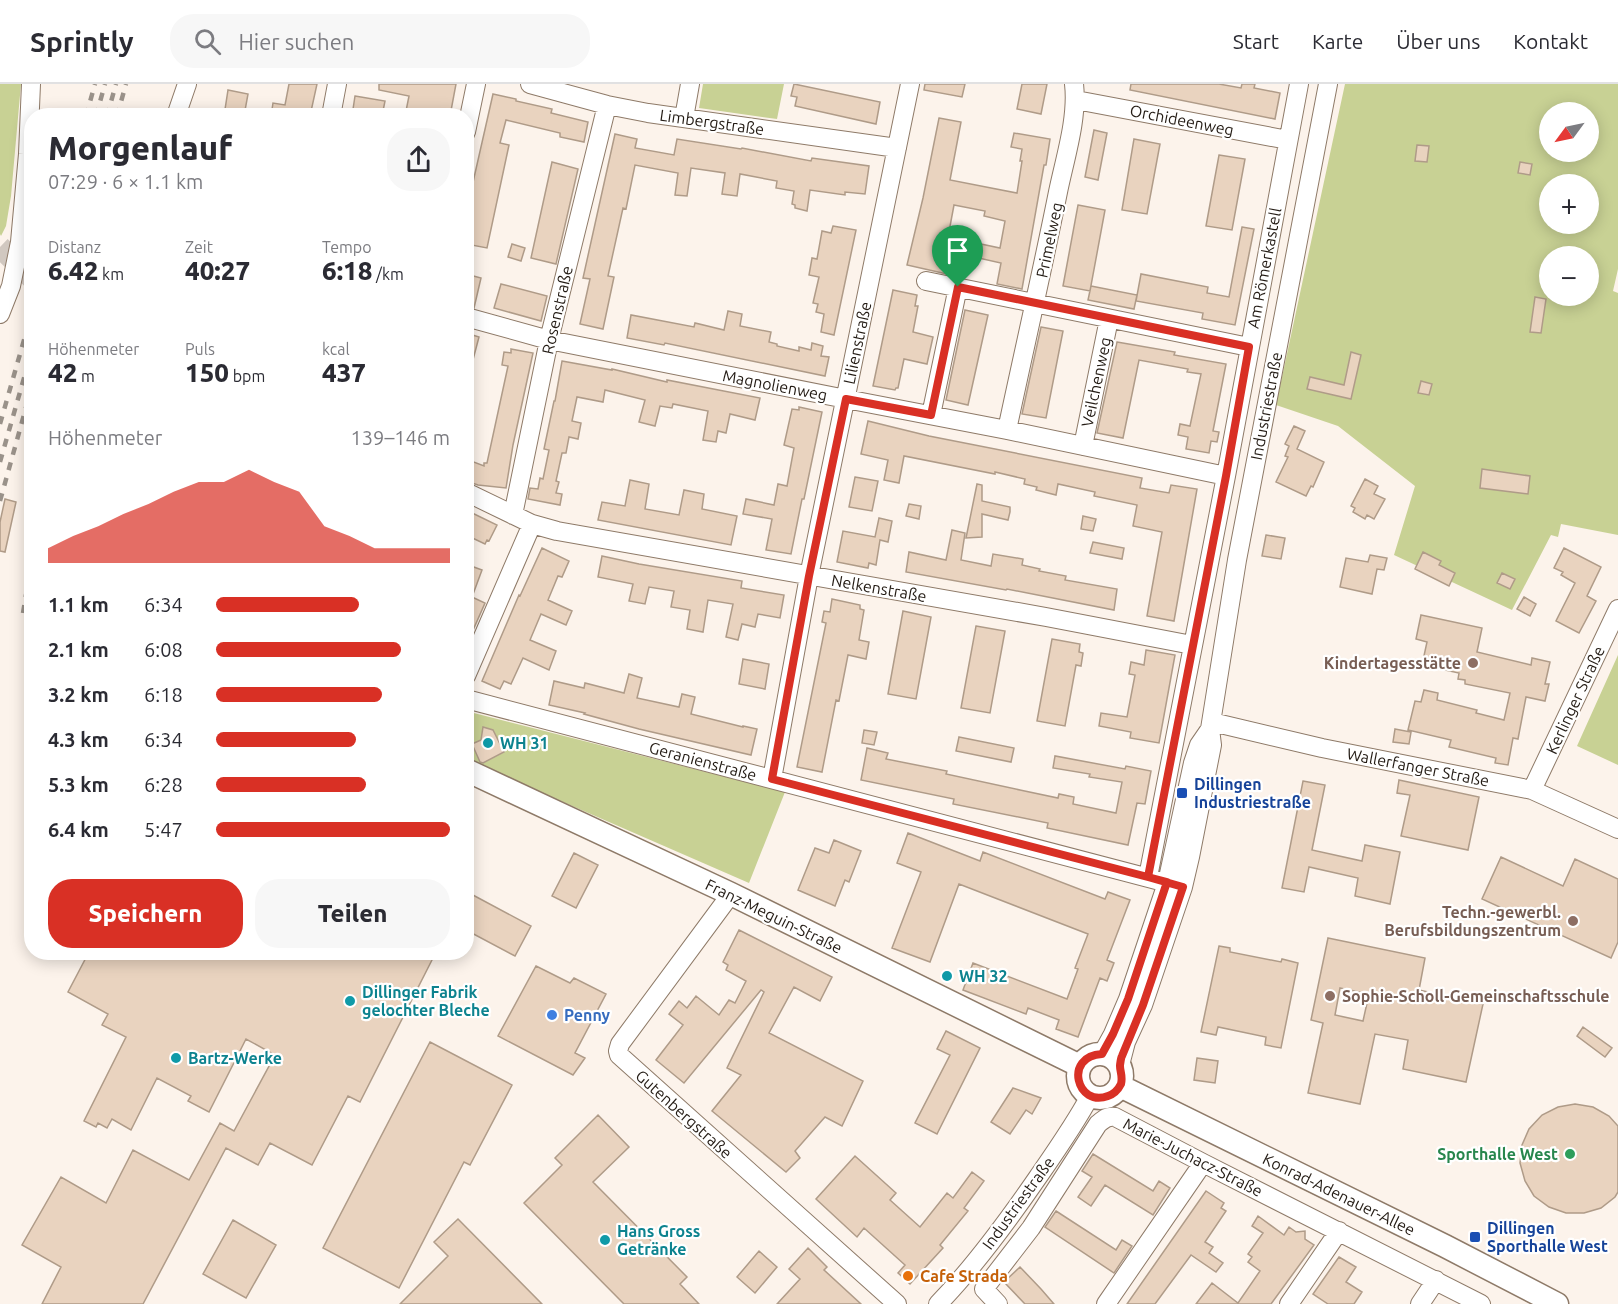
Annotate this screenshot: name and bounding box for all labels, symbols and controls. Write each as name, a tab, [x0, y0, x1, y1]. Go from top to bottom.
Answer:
search box	[170, 14, 590, 68]
icon: search	[191, 25, 224, 58]
text: Sprintly	[30, 26, 134, 57]
text: Hier suchen	[239, 29, 354, 54]
text: Start	[1233, 29, 1279, 53]
text: Karte	[1312, 29, 1363, 53]
text: Über uns	[1396, 29, 1480, 53]
text: Kontakt	[1513, 29, 1588, 53]
street label: Orchideenweg	[1128, 101, 1236, 139]
north arrow	[1539, 102, 1599, 162]
map controls	[1539, 102, 1599, 306]
street label: Limbergstraße	[659, 106, 765, 138]
button: share	[387, 128, 450, 191]
text: Morgenlauf	[48, 129, 232, 166]
text: 07:29 · 6 × 1.1 km	[48, 170, 203, 193]
button: +	[1539, 174, 1599, 234]
street label: Primelweg	[1032, 201, 1066, 279]
street label: Am Römerkastell	[1243, 206, 1285, 330]
pin	[932, 225, 983, 287]
icon: arrive	[941, 234, 974, 267]
text: Distanz	[48, 238, 101, 256]
text: Zeit	[185, 238, 213, 256]
text: Tempo	[322, 238, 372, 256]
button: −	[1539, 246, 1599, 306]
text: 6.42	[48, 256, 98, 285]
text: 40:27	[185, 256, 250, 285]
text: 6:18	[322, 256, 372, 285]
street label: Rosenstraße	[538, 264, 576, 356]
text: km	[98, 265, 124, 283]
text: /km	[372, 265, 404, 283]
street label: Lilienstraße	[839, 300, 875, 386]
street label: Veilchenweg	[1078, 335, 1114, 429]
text: Höhenmeter	[48, 340, 139, 358]
text: Puls	[185, 340, 215, 358]
text: kcal	[322, 340, 350, 358]
street label: Industriestraße	[1247, 350, 1285, 462]
text: 42	[48, 358, 77, 387]
text: 150	[185, 358, 229, 387]
text: 437	[322, 358, 366, 387]
street label: Magnolienweg	[721, 366, 829, 404]
text: m	[77, 367, 95, 385]
text: bpm	[229, 367, 265, 385]
text: Höhenmeter	[48, 426, 162, 449]
text: 139–146 m	[351, 426, 450, 449]
street label: Nelkenstraße	[830, 571, 928, 605]
text: 1.1 km	[48, 593, 109, 616]
text: 6:34	[144, 593, 183, 616]
text: 2.1 km	[48, 638, 109, 661]
text: 6:08	[144, 638, 183, 661]
street label: Kerlinger Straße	[1542, 643, 1608, 757]
place label: Kindertagesstätte	[1324, 654, 1461, 672]
marker: Kindertagesstätte	[1466, 656, 1480, 670]
text: 3.2 km	[48, 683, 109, 706]
text: 6:18	[144, 683, 183, 706]
text: 4.3 km	[48, 728, 109, 751]
text: 6:34	[144, 728, 183, 751]
place label: WH 31	[500, 734, 549, 752]
marker: WH 31	[481, 736, 495, 750]
street label: Geranienstraße	[647, 738, 759, 784]
street label: Wallerfanger Straße	[1345, 744, 1491, 790]
text: 5.3 km	[48, 773, 109, 796]
text: 6:28	[144, 773, 183, 796]
place label: Dillingen Industriestraße	[1194, 775, 1311, 811]
marker: Dillingen Industriestraße	[1175, 786, 1189, 800]
text: 6.4 km	[48, 818, 109, 841]
text: 5:47	[144, 818, 183, 841]
street label: Franz-Meguin-Straße	[703, 875, 845, 957]
button: Speichern	[48, 879, 243, 948]
button: Teilen	[255, 879, 450, 948]
place label: Techn.-gewerbl. Berufsbildungszentrum	[1384, 903, 1561, 939]
marker: Techn.-gewerbl. Berufsbildungszentrum	[1566, 914, 1580, 928]
place label: WH 32	[959, 967, 1008, 985]
marker: WH 32	[940, 969, 954, 983]
place label: Dillinger Fabrik gelochter Bleche	[362, 983, 490, 1019]
place label: Sophie-Scholl-Gemeinschaftsschule	[1342, 987, 1609, 1005]
marker: Sophie-Scholl-Gemeinschaftsschule	[1323, 989, 1337, 1003]
marker: Dillinger Fabrik gelochter Bleche	[343, 994, 357, 1008]
place label: Penny	[564, 1006, 611, 1024]
marker: Penny	[545, 1008, 559, 1022]
place label: Bartz-Werke	[188, 1049, 282, 1067]
marker: Bartz-Werke	[169, 1051, 183, 1065]
street label: Gutenbergstraße	[632, 1066, 736, 1162]
street label: Marie-Juchacz-Straße	[1120, 1114, 1266, 1200]
place label: Sporthalle West	[1437, 1145, 1558, 1163]
marker: Sporthalle West	[1563, 1147, 1577, 1161]
street label: Konrad-Adenauer-Allee	[1260, 1149, 1418, 1239]
street label: Industriestraße	[978, 1153, 1058, 1253]
place label: Dillingen Sporthalle West	[1487, 1219, 1608, 1255]
place label: Hans Gross Getränke	[617, 1222, 700, 1258]
marker: Dillingen Sporthalle West	[1468, 1230, 1482, 1244]
marker: Hans Gross Getränke	[598, 1233, 612, 1247]
place label: Cafe Strada	[920, 1267, 1008, 1285]
marker: Cafe Strada	[901, 1269, 915, 1283]

